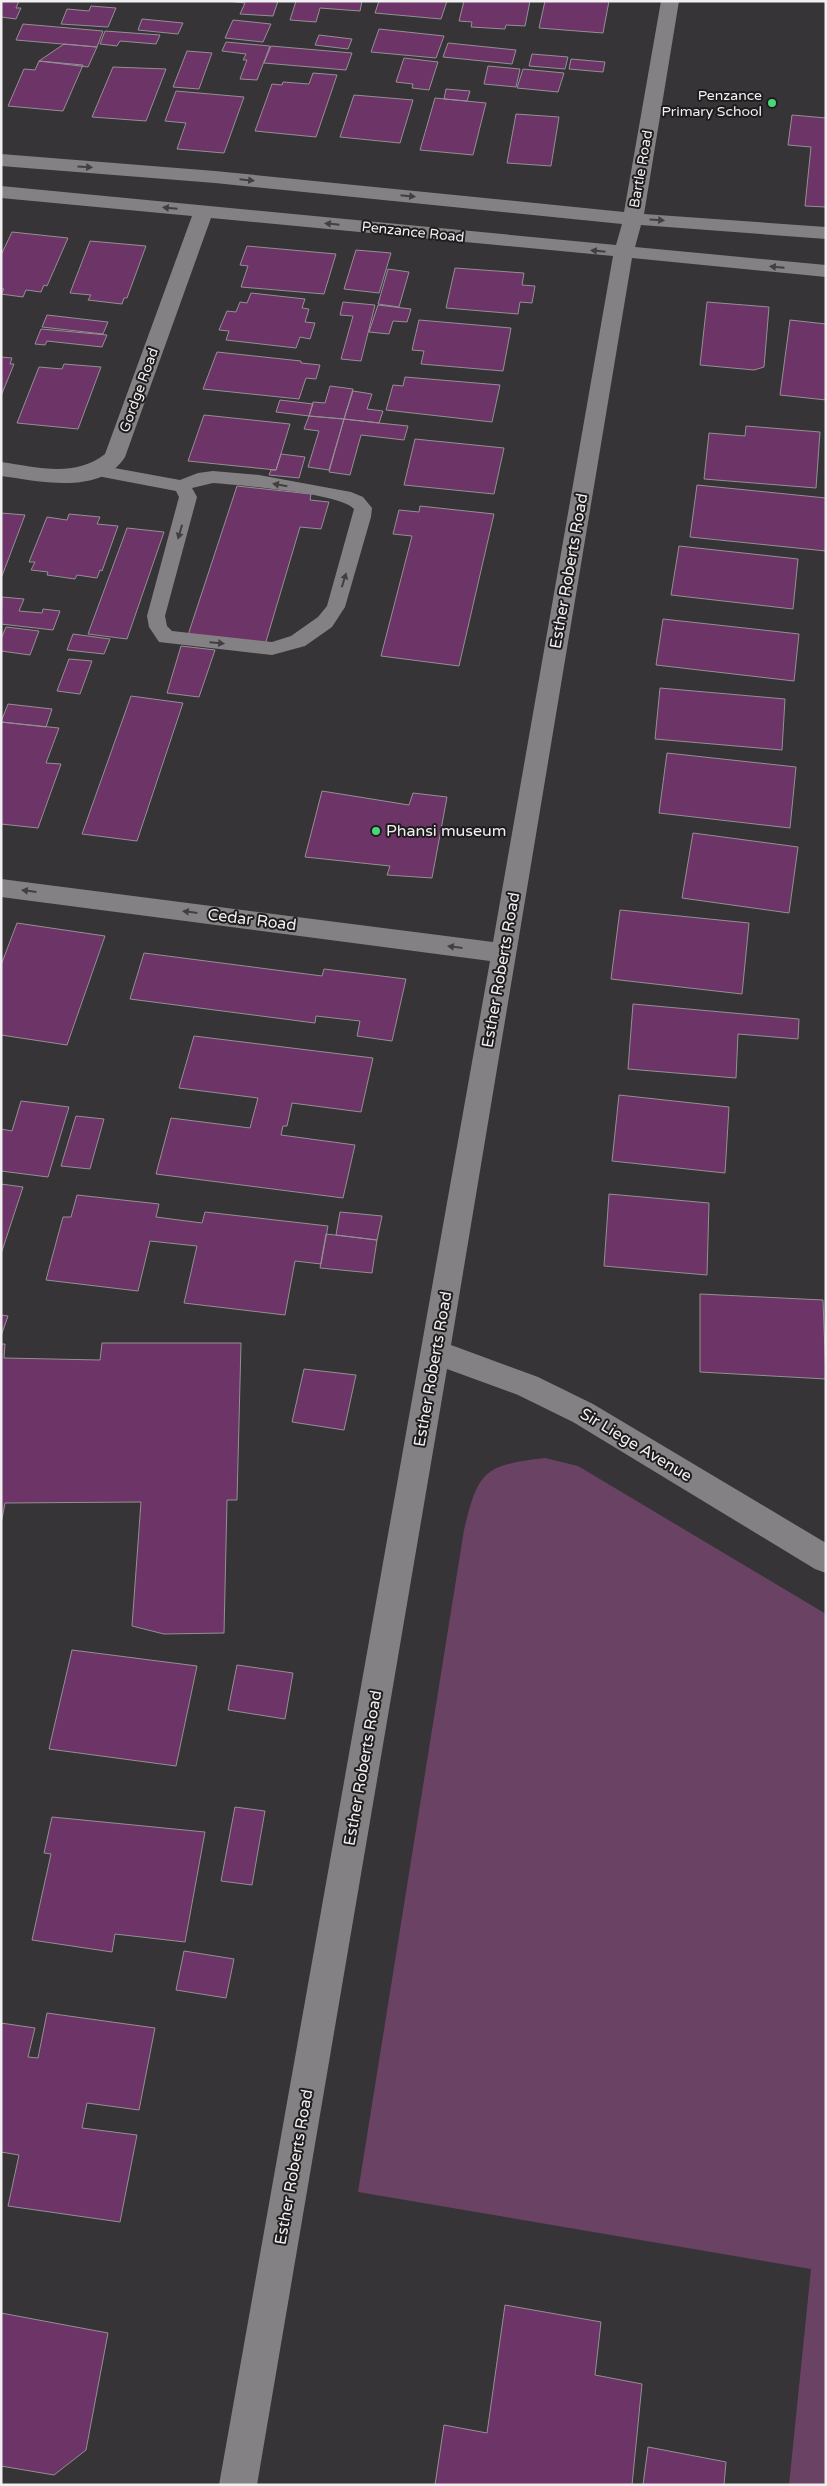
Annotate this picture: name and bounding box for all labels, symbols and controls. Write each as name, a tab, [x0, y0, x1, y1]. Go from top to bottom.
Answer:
place label: Penzance Primary School	[661, 87, 762, 120]
marker: Penzance Primary School	[766, 97, 778, 109]
street label: Bartle Road	[626, 129, 656, 209]
one-way arrow	[77, 163, 93, 171]
one-way arrow	[239, 176, 255, 184]
one-way arrow	[401, 192, 417, 200]
one-way arrow	[162, 204, 178, 212]
one-way arrow	[649, 217, 665, 225]
street label: Penzance Road	[361, 218, 465, 246]
one-way arrow	[323, 220, 339, 228]
one-way arrow	[590, 246, 606, 254]
one-way arrow	[769, 263, 785, 271]
street label: Gordge Road	[116, 345, 162, 435]
one-way arrow	[271, 480, 287, 488]
street label: Esther Roberts Road	[545, 492, 593, 650]
one-way arrow	[175, 525, 183, 540]
one-way arrow	[341, 572, 349, 587]
one-way arrow	[209, 640, 225, 648]
place label: Phansi museum	[386, 821, 507, 841]
marker: Phansi museum	[370, 825, 382, 837]
one-way arrow	[21, 887, 37, 895]
street label: Esther Roberts Road	[477, 891, 525, 1049]
street label: Cedar Road	[206, 905, 298, 935]
one-way arrow	[182, 908, 198, 916]
one-way arrow	[447, 943, 463, 951]
street label: Esther Roberts Road	[409, 1290, 457, 1448]
street label: Sir Liege Avenue	[576, 1404, 696, 1486]
street label: Esther Roberts Road	[339, 1689, 387, 1847]
street label: Esther Roberts Road	[270, 2088, 318, 2246]

